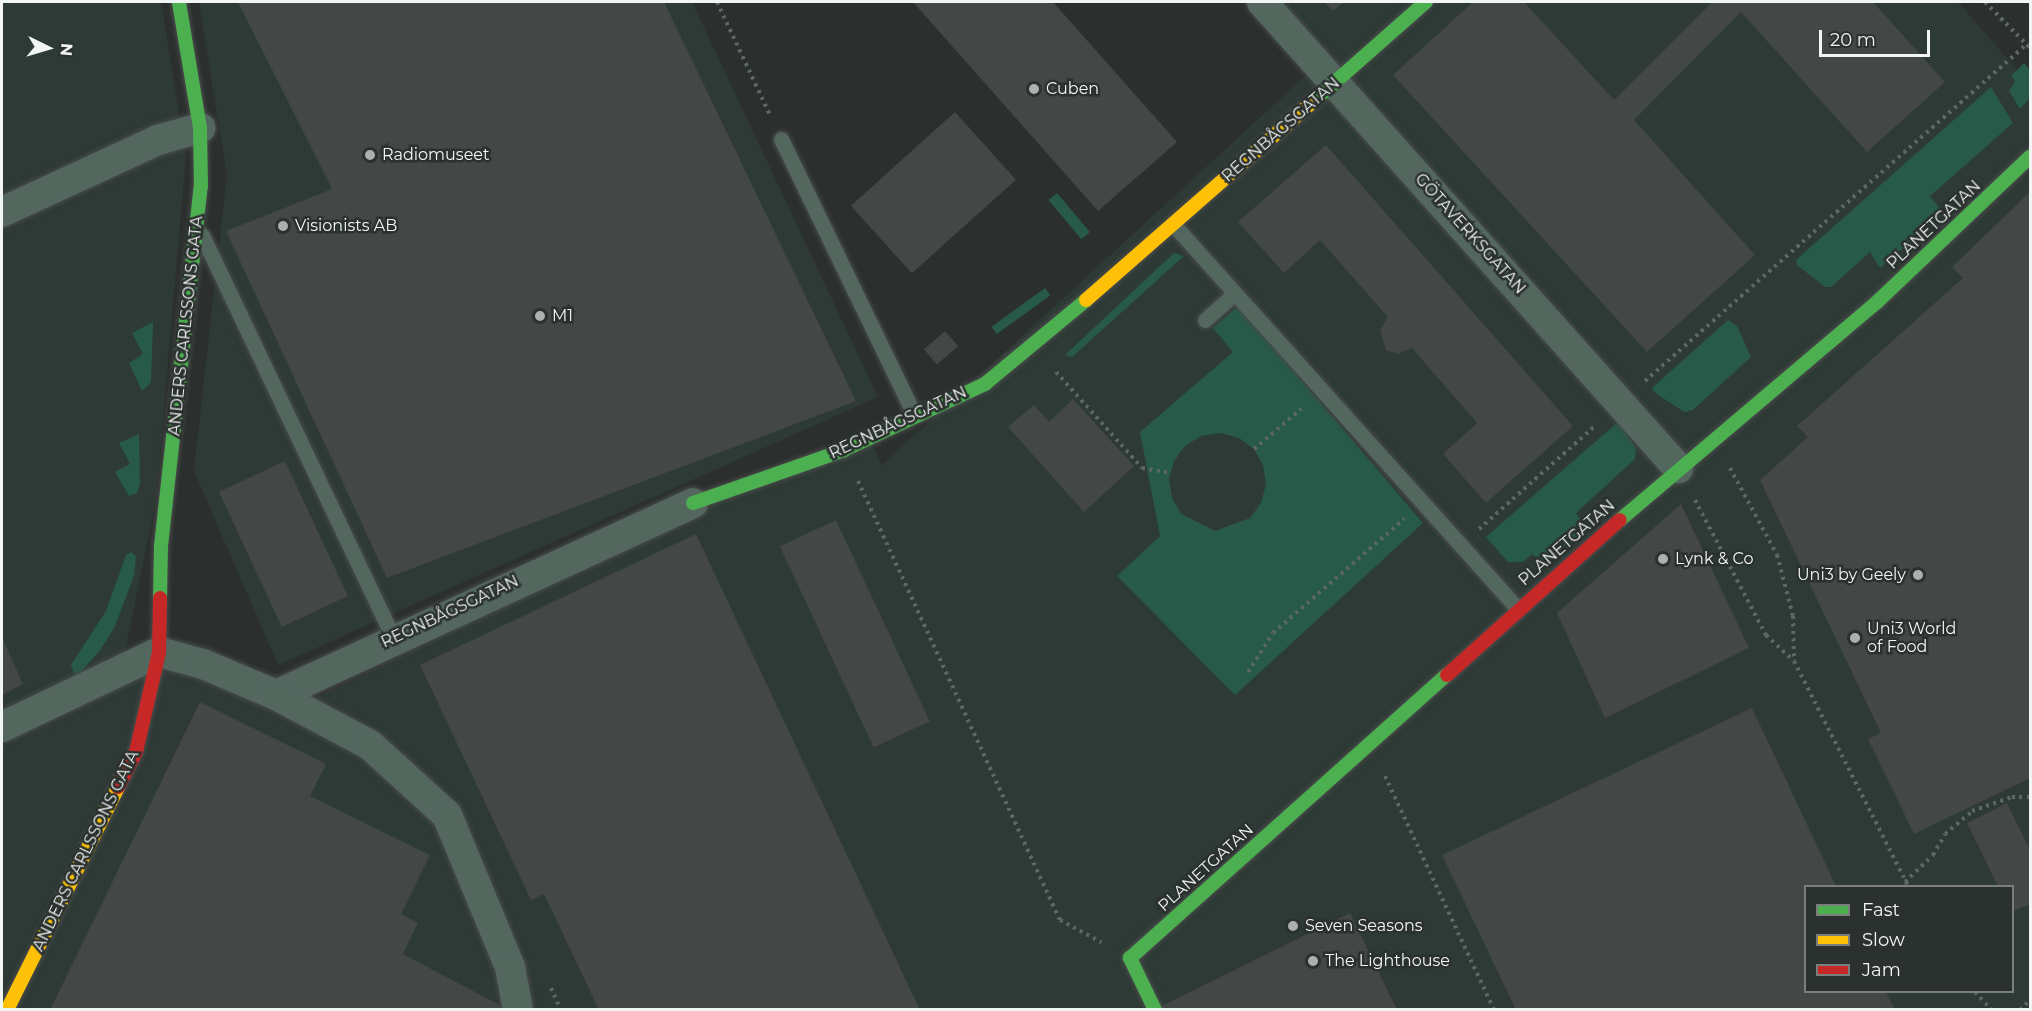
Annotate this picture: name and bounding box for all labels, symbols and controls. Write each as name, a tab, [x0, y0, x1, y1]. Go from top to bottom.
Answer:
north arrow	[18, 18, 78, 78]
scale bar	[1822, 18, 1933, 56]
text: 20 m	[1830, 29, 1876, 51]
text: N	[56, 42, 76, 57]
street label: REGNBÅGSGATAN	[1218, 74, 1344, 186]
place label: Cuben	[1046, 79, 1099, 99]
marker: Cuben	[1027, 82, 1041, 96]
place label: Radiomuseet	[382, 145, 489, 165]
marker: Radiomuseet	[363, 148, 377, 162]
street label: GÖTAVERKSGATAN	[1411, 170, 1529, 298]
street label: PLANETGATAN	[1883, 177, 1985, 273]
street label: ANDERS CARLSSONS GATA	[165, 215, 207, 437]
place label: Visionists AB	[295, 216, 397, 236]
marker: Visionists AB	[276, 219, 290, 233]
place label: M1	[552, 306, 573, 326]
marker: M1	[533, 309, 547, 323]
street label: REGNBÅGSGATAN	[826, 383, 970, 463]
street label: PLANETGATAN	[1515, 496, 1619, 590]
place label: Lynk & Co	[1675, 549, 1754, 569]
marker: Lynk & Co	[1656, 552, 1670, 566]
place label: Uni3 by Geely	[1797, 565, 1906, 585]
marker: Uni3 by Geely	[1911, 568, 1925, 582]
street label: REGNBÅGSGATAN	[378, 572, 522, 652]
place label: Uni3 World of Food	[1867, 619, 1956, 657]
marker: Uni3 World of Food	[1848, 631, 1862, 645]
street label: ANDERS CARLSSONS GATA	[29, 748, 143, 954]
street label: PLANETGATAN	[1154, 820, 1258, 916]
legend	[1804, 885, 2014, 993]
text: Fast	[1862, 899, 1900, 921]
place label: Seven Seasons	[1305, 916, 1423, 936]
marker: Seven Seasons	[1286, 919, 1300, 933]
text: Slow	[1862, 929, 1905, 951]
place label: The Lighthouse	[1325, 951, 1450, 971]
marker: The Lighthouse	[1306, 954, 1320, 968]
text: Jam	[1862, 959, 1901, 981]

